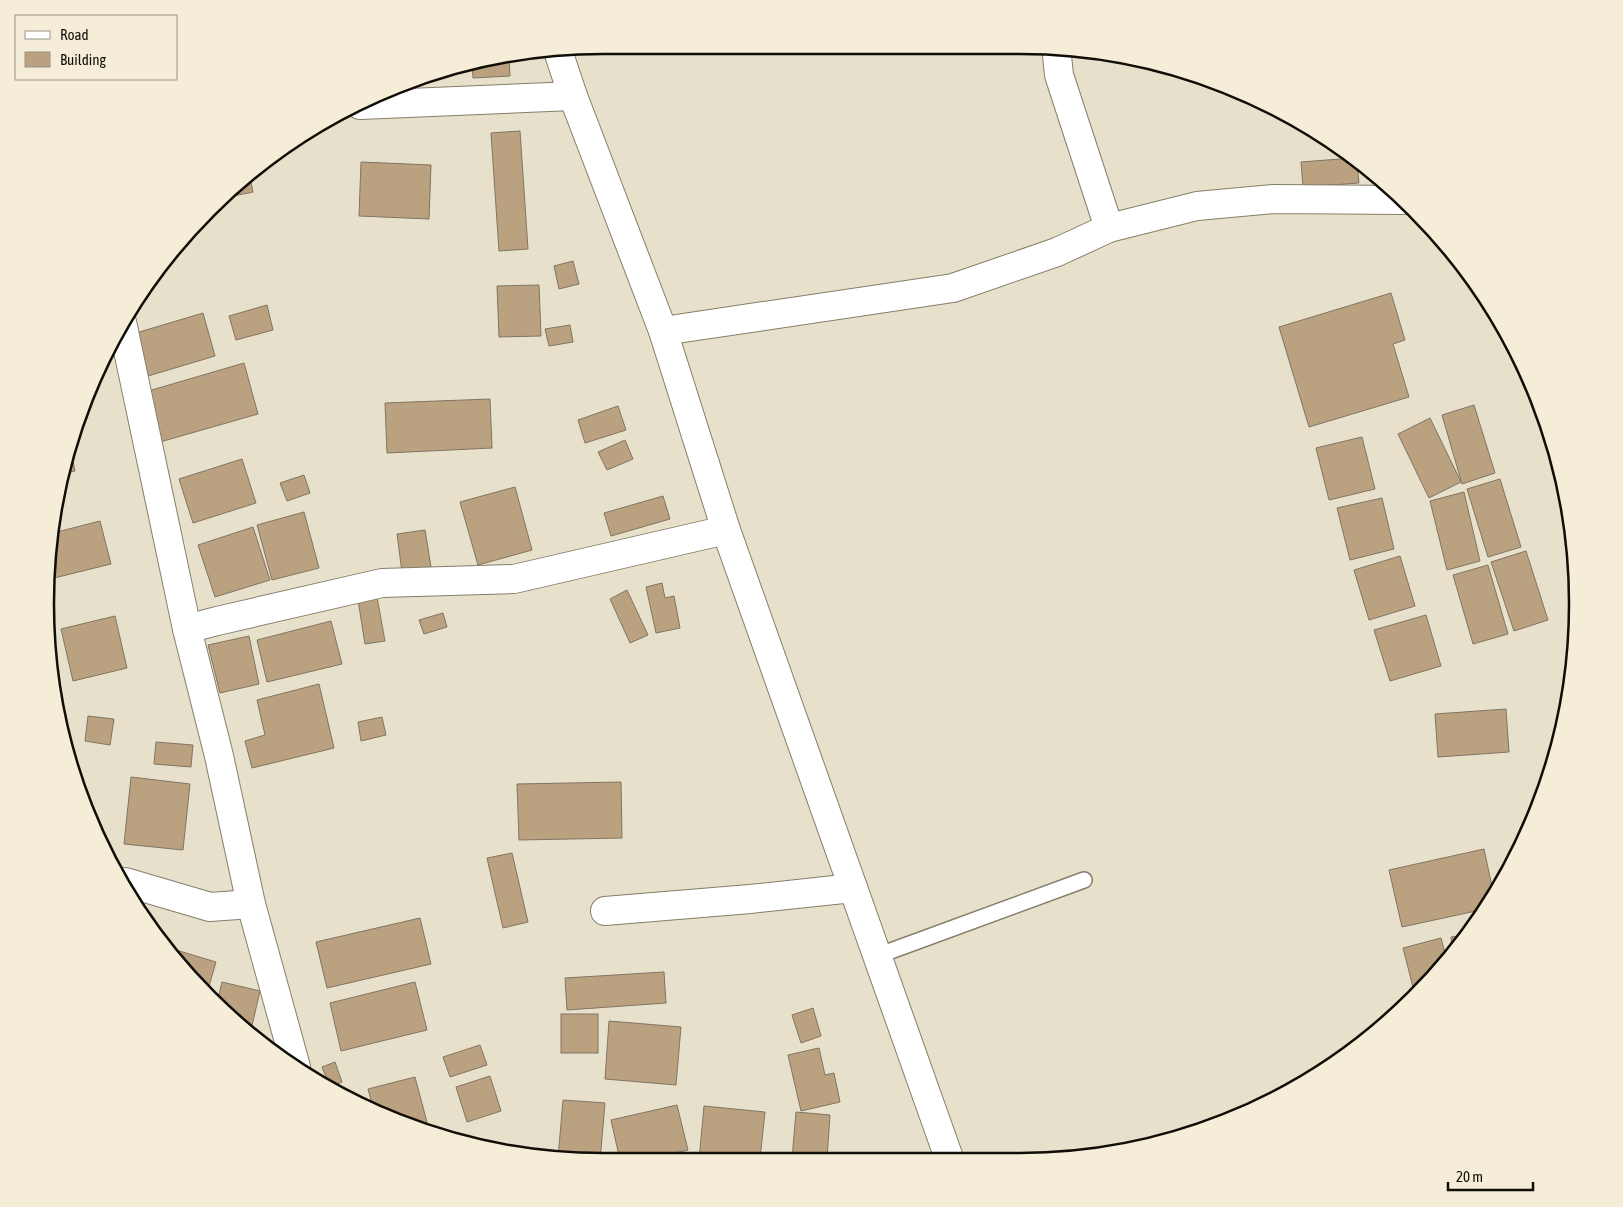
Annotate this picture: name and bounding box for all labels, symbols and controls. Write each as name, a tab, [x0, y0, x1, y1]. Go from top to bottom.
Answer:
legend	[15, 15, 178, 80]
text: Road	[60, 26, 89, 43]
text: Building	[60, 51, 106, 68]
scale bar	[1448, 1160, 1533, 1192]
text: 20 m	[1456, 1168, 1483, 1185]

